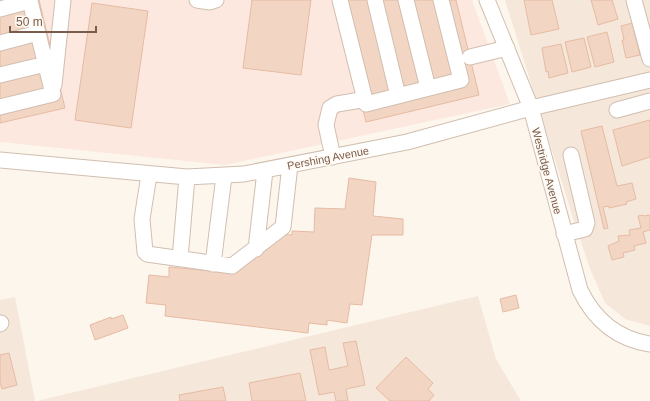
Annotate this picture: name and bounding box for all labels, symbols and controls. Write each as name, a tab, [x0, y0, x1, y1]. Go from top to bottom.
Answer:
scale bar	[10, 8, 96, 34]
text: 50 m	[16, 15, 43, 29]
street label: Westridge Avenue	[530, 127, 564, 215]
street label: Pershing Avenue	[286, 144, 370, 172]

